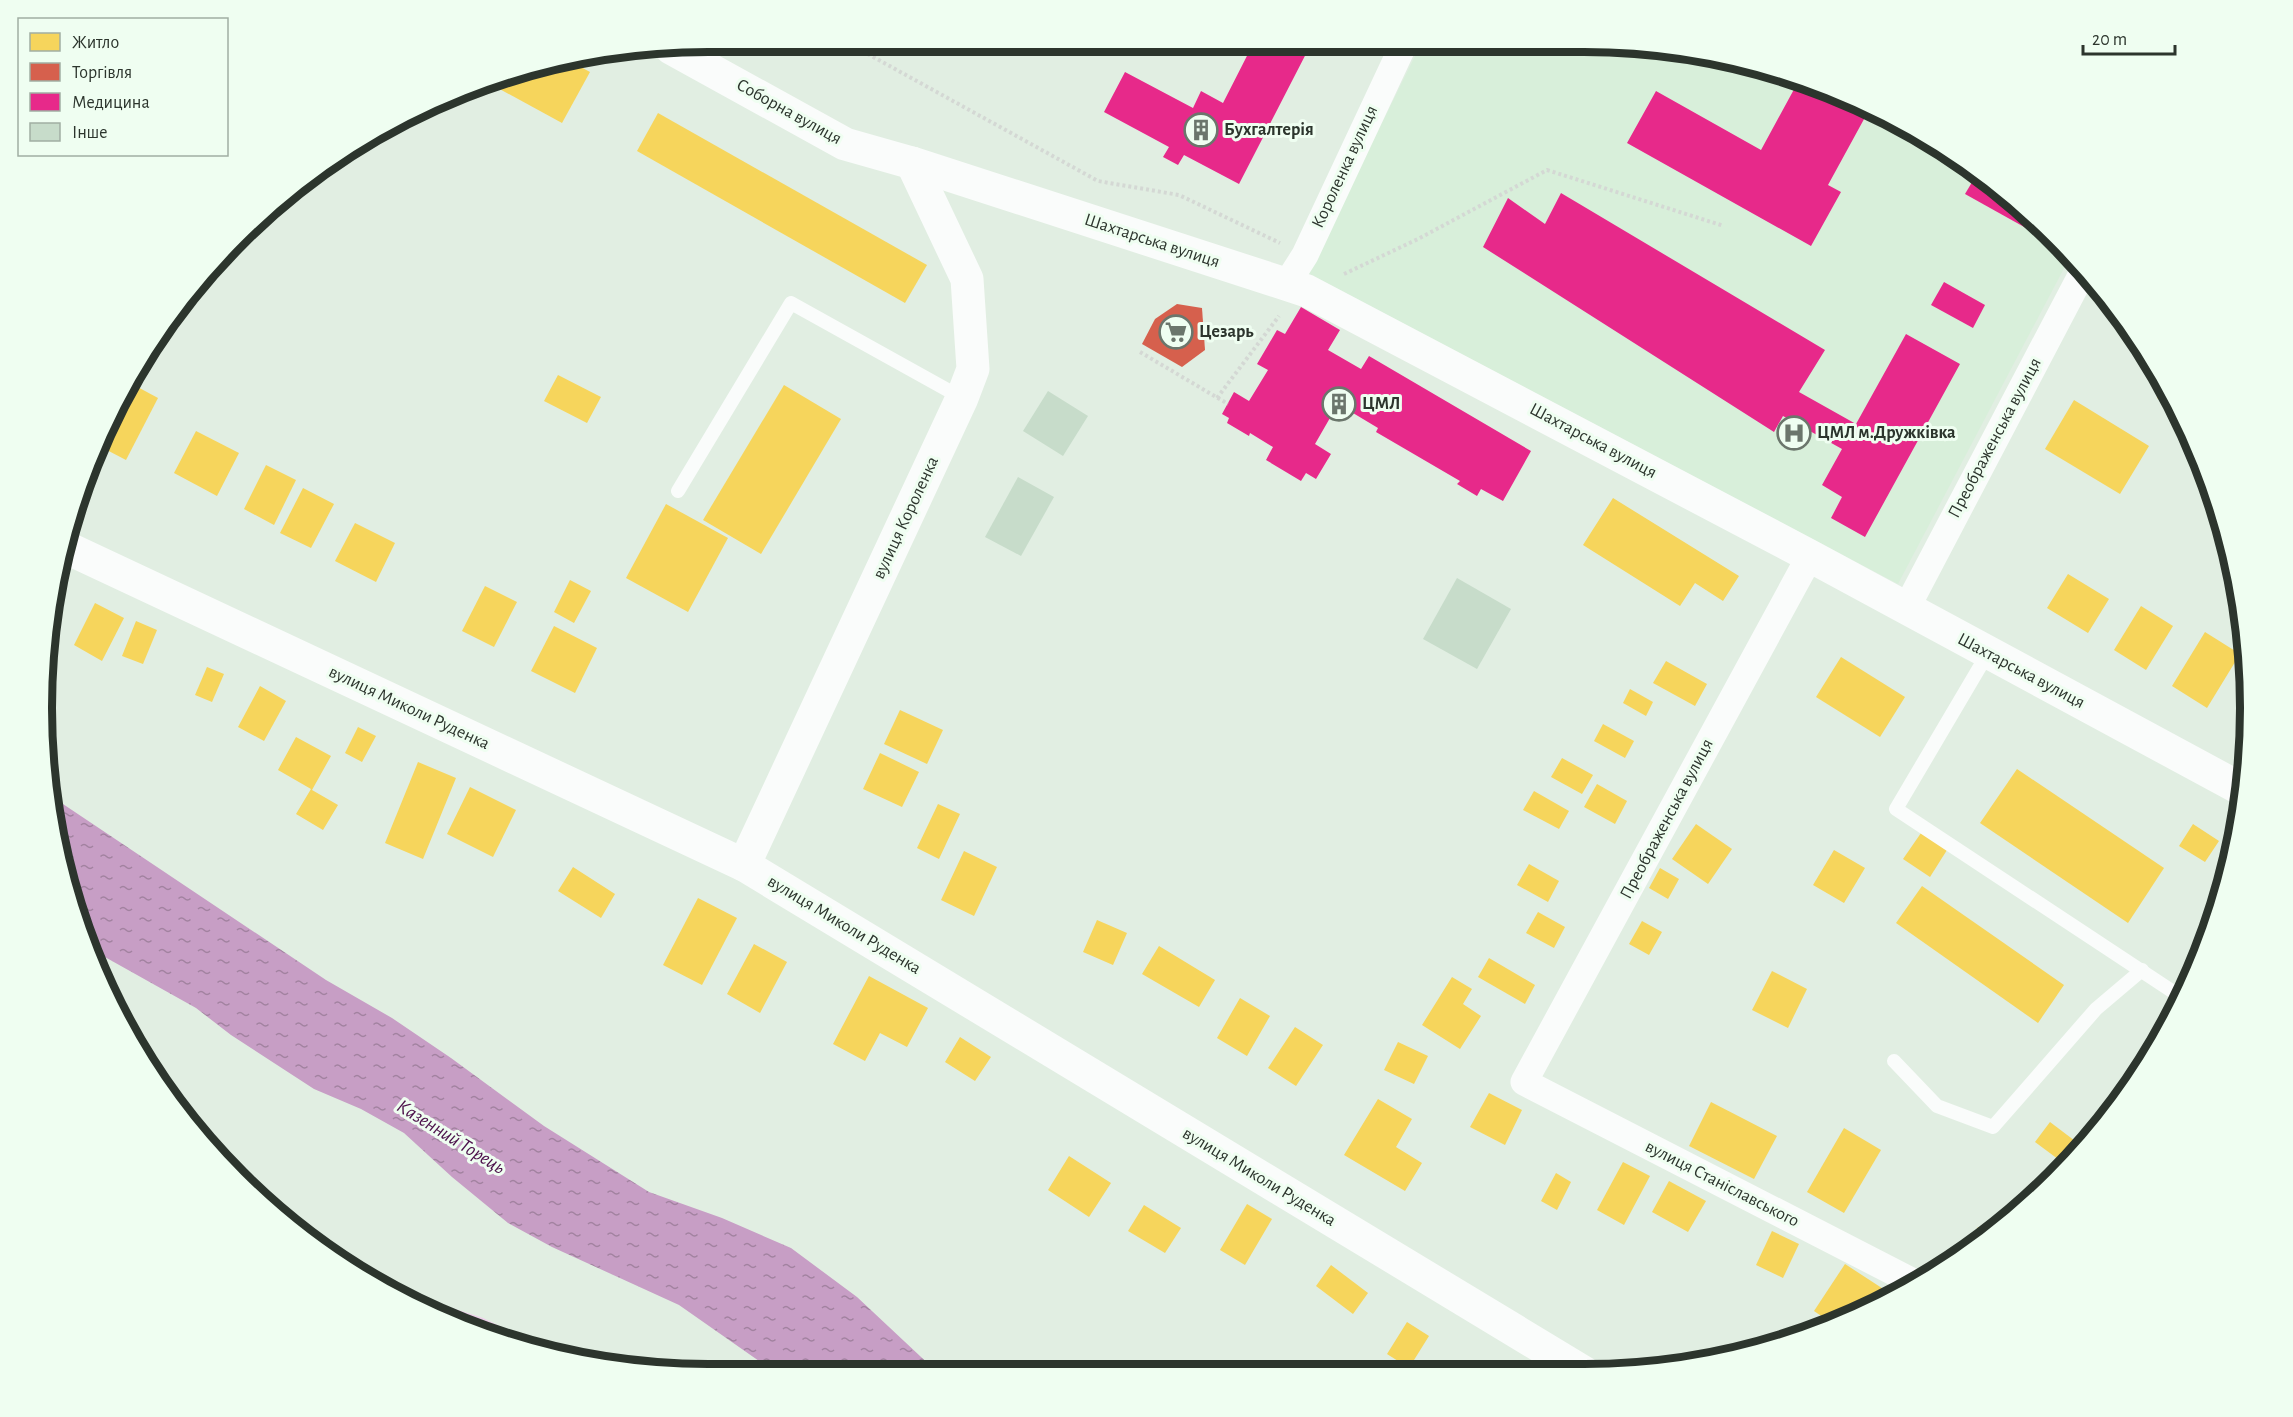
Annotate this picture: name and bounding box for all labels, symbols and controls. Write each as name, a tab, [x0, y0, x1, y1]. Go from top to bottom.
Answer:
legend	[18, 18, 228, 156]
scale bar	[2083, 18, 2174, 56]
text: 20 m	[2092, 31, 2127, 49]
text: Житло	[72, 34, 119, 52]
text: Торгівля	[72, 64, 132, 82]
street label: Соборна вулиця	[733, 75, 845, 148]
text: Медицина	[72, 94, 150, 112]
street label: Короленка вулиця	[1309, 103, 1381, 231]
building icon: Бухгалтерія	[1183, 112, 1219, 148]
place label: Бухгалтерія	[1224, 121, 1314, 139]
text: Інше	[72, 124, 108, 142]
street label: Шахтарська вулиця	[1082, 211, 1222, 271]
supermarket icon: Цезарь	[1158, 314, 1194, 350]
place label: Цезарь	[1199, 323, 1254, 341]
street label: Преображенська вулиця	[1944, 355, 2045, 521]
building icon: ЦМЛ	[1321, 386, 1357, 422]
place label: ЦМЛ	[1362, 395, 1401, 413]
street label: Шахтарська вулиця	[1526, 400, 1660, 482]
hospital icon: ЦМЛ м.Дружківка	[1776, 415, 1812, 451]
place label: ЦМЛ м.Дружківка	[1817, 424, 1956, 442]
street label: вулиця Короленка	[870, 454, 942, 582]
street label: Шахтарська вулиця	[1954, 630, 2088, 712]
street label: вулиця Миколи Руденка	[326, 663, 492, 753]
street label: Преображенська вулиця	[1616, 736, 1717, 902]
street label: вулиця Миколи Руденка	[764, 872, 924, 978]
water label: Казенний Торець	[393, 1096, 509, 1178]
street label: вулиця Миколи Руденка	[1179, 1124, 1339, 1230]
street label: вулиця Станіславського	[1642, 1137, 1802, 1231]

